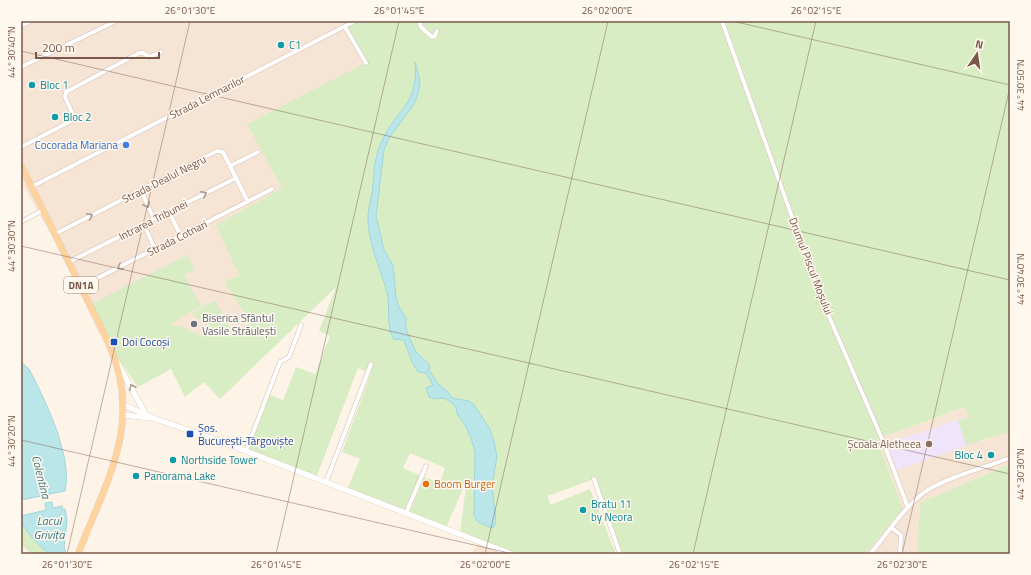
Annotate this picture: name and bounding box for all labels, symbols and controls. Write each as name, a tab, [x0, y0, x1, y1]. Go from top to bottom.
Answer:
text: 26°01'30"E	[165, 3, 216, 18]
text: 26°01'45"E	[374, 3, 425, 18]
text: 26°02'00"E	[582, 3, 633, 18]
text: 26°02'15"E	[791, 3, 842, 18]
text: 44°30'40"N	[4, 26, 19, 78]
scale bar	[36, 34, 159, 60]
north arrow	[957, 34, 997, 74]
text: N	[974, 36, 985, 53]
place label: C1	[289, 37, 301, 53]
text: 200 m	[42, 38, 75, 57]
marker: C1	[276, 40, 286, 50]
text: 44°30'50"N	[1013, 59, 1028, 111]
street label: Strada Lemnarilor	[167, 71, 248, 123]
place label: Bloc 1	[40, 77, 69, 93]
marker: Bloc 1	[27, 80, 37, 90]
place label: Bloc 2	[63, 109, 92, 125]
marker: Bloc 2	[50, 112, 60, 122]
place label: Cocorada Mariana	[35, 137, 118, 153]
marker: Cocorada Mariana	[121, 140, 131, 150]
street label: Strada Dealul Negru	[119, 151, 209, 207]
one-way arrow	[200, 191, 208, 199]
street label: Intrarea Tribunei	[116, 196, 190, 244]
one-way arrow	[143, 201, 150, 208]
one-way arrow	[86, 213, 93, 221]
street label: Drumul Piscul Moșului	[785, 215, 837, 317]
street label: Strada Cotnari	[144, 216, 210, 260]
text: 44°30'30"N	[4, 220, 19, 272]
text: 44°30'40"N	[1013, 253, 1028, 305]
one-way arrow	[117, 262, 125, 269]
road number: DN1A	[64, 277, 98, 293]
place label: Biserica Sfântul Vasile Străulești	[202, 310, 276, 339]
marker: Biserica Sfântul Vasile Străulești	[189, 319, 199, 329]
place label: Doi Cocoși	[122, 334, 169, 350]
marker: Doi Cocoși	[109, 337, 119, 347]
one-way arrow	[129, 384, 137, 391]
text: 44°30'20"N	[4, 415, 19, 467]
place label: Șos. București-Târgoviște	[198, 420, 294, 449]
marker: Șos. București-Târgoviște	[185, 429, 195, 439]
place label: Școala Aletheea	[848, 436, 921, 452]
marker: Școala Aletheea	[924, 439, 934, 449]
place label: Bloc 4	[954, 447, 983, 463]
text: 44°30'30"N	[1013, 448, 1028, 500]
marker: Bloc 4	[986, 450, 996, 460]
place label: Northside Tower	[181, 452, 258, 468]
water label: Colentina	[27, 453, 56, 502]
marker: Northside Tower	[168, 455, 178, 465]
place label: Panorama Lake	[144, 468, 216, 484]
marker: Panorama Lake	[131, 471, 141, 481]
place label: Boom Burger	[434, 476, 496, 492]
marker: Boom Burger	[421, 479, 431, 489]
place label: Bratu 11 by Neora	[591, 496, 633, 525]
marker: Bratu 11 by Neora	[578, 505, 588, 515]
water label: Lacul Grivița	[34, 511, 65, 544]
text: 26°01'30"E	[42, 557, 93, 572]
text: 26°01'45"E	[251, 557, 302, 572]
text: 26°02'00"E	[460, 557, 511, 572]
text: 26°02'15"E	[669, 557, 720, 572]
text: 26°02'30"E	[877, 557, 928, 572]

